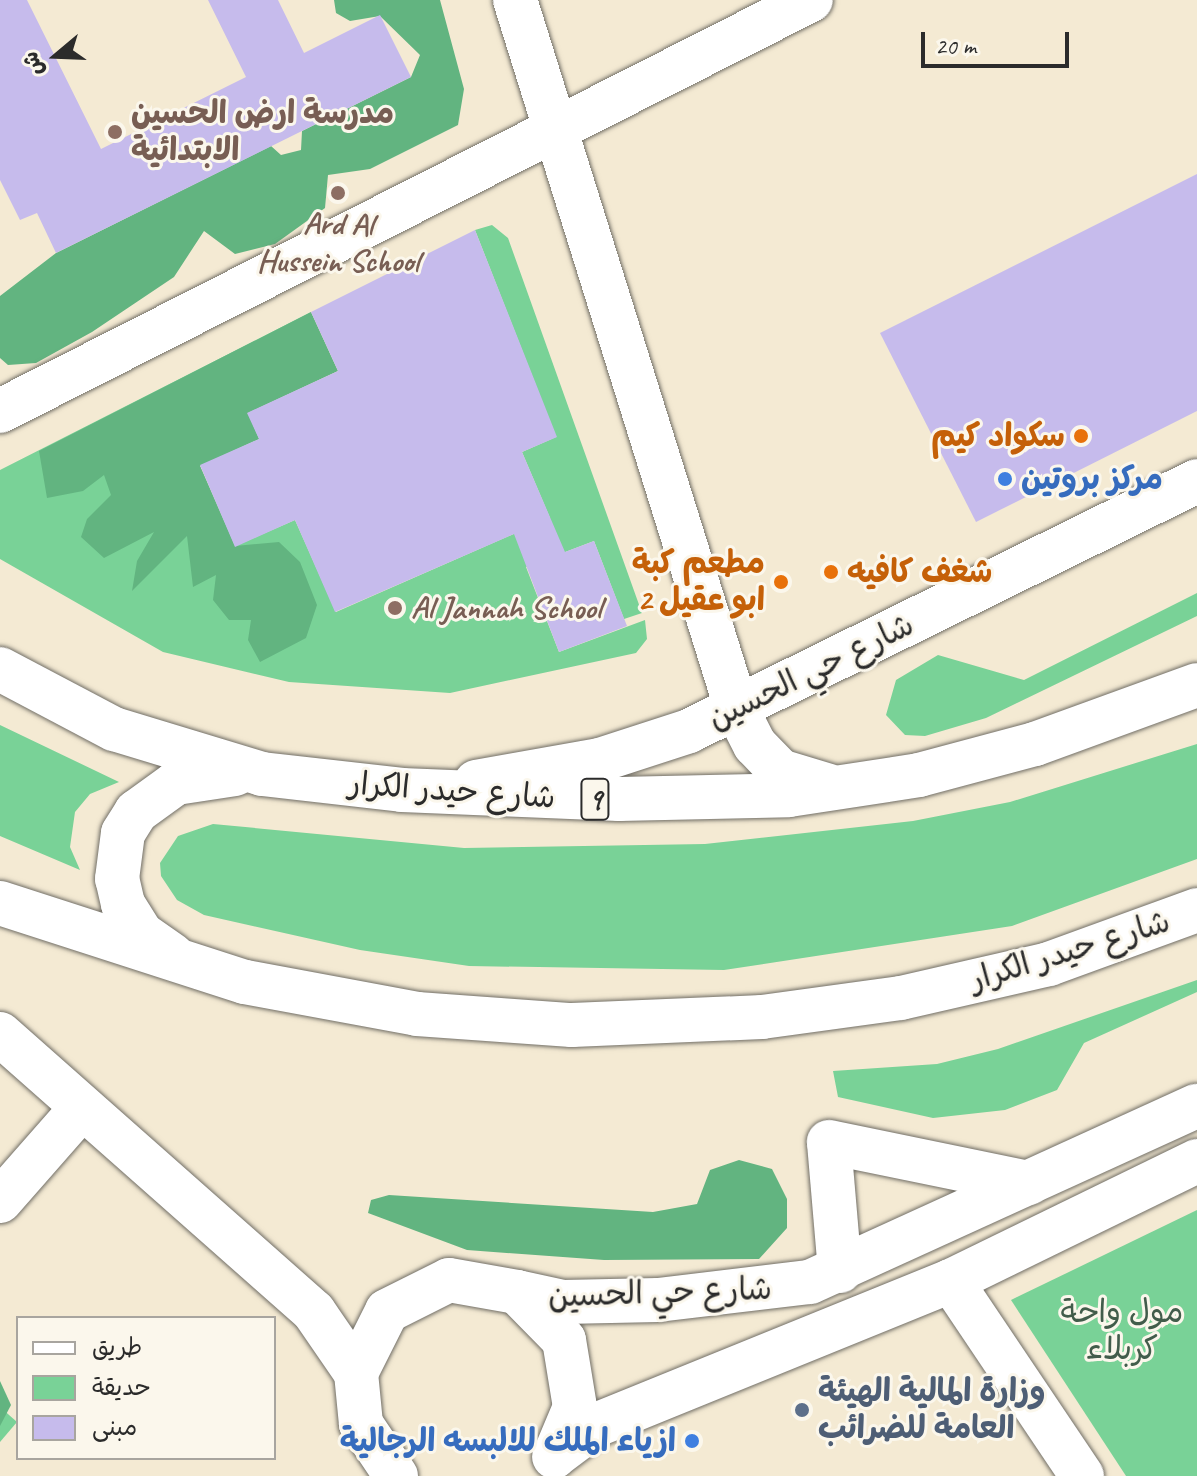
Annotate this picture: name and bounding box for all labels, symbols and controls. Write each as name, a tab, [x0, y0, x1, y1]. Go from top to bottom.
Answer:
north arrow	[16, 16, 96, 96]
scale bar	[925, 16, 1073, 66]
text: 20 m	[935, 31, 976, 61]
text: ش	[16, 48, 50, 80]
place label: مدرسة ارض الحسين الابتدائية	[131, 95, 394, 170]
marker: مدرسة ارض الحسين الابتدائية	[106, 123, 124, 141]
marker: Ard Al Hussein School	[329, 184, 347, 202]
place label: Ard Al Hussein School	[257, 206, 419, 281]
place label: سكواد كيم	[931, 417, 1065, 455]
marker: سكواد كيم	[1072, 427, 1090, 445]
place label: مركز بروتين	[1021, 460, 1163, 498]
marker: مركز بروتين	[996, 470, 1014, 488]
place label: مطعم كبة ابو عقيل 2	[632, 545, 765, 620]
place label: شغف كافيه	[847, 553, 992, 591]
marker: شغف كافيه	[822, 563, 840, 581]
marker: مطعم كبة ابو عقيل 2	[772, 573, 790, 591]
place label: Al Jannah School	[411, 589, 600, 627]
marker: Al Jannah School	[386, 599, 404, 617]
street label: شارع حي الحسين	[702, 606, 920, 738]
street label: شارع حيدر الكرار	[347, 765, 557, 817]
road number: 9	[579, 773, 611, 825]
street label: شارع حيدر الكرار	[965, 902, 1175, 1000]
street label: شارع حي الحسين	[547, 1270, 773, 1316]
park label: مول واحة كربلاء	[1061, 1294, 1183, 1369]
legend	[16, 1316, 276, 1460]
text: طريق	[92, 1332, 142, 1362]
text: حديقة	[92, 1372, 151, 1402]
place label: وزارة المالية الهيئة العامة للضرائب	[818, 1373, 1046, 1448]
marker: وزارة المالية الهيئة العامة للضرائب	[793, 1401, 811, 1419]
text: مبنى	[92, 1412, 137, 1442]
place label: ازياء الملك للالبسه الرجالية	[340, 1422, 676, 1460]
marker: ازياء الملك للالبسه الرجالية	[683, 1432, 701, 1450]

